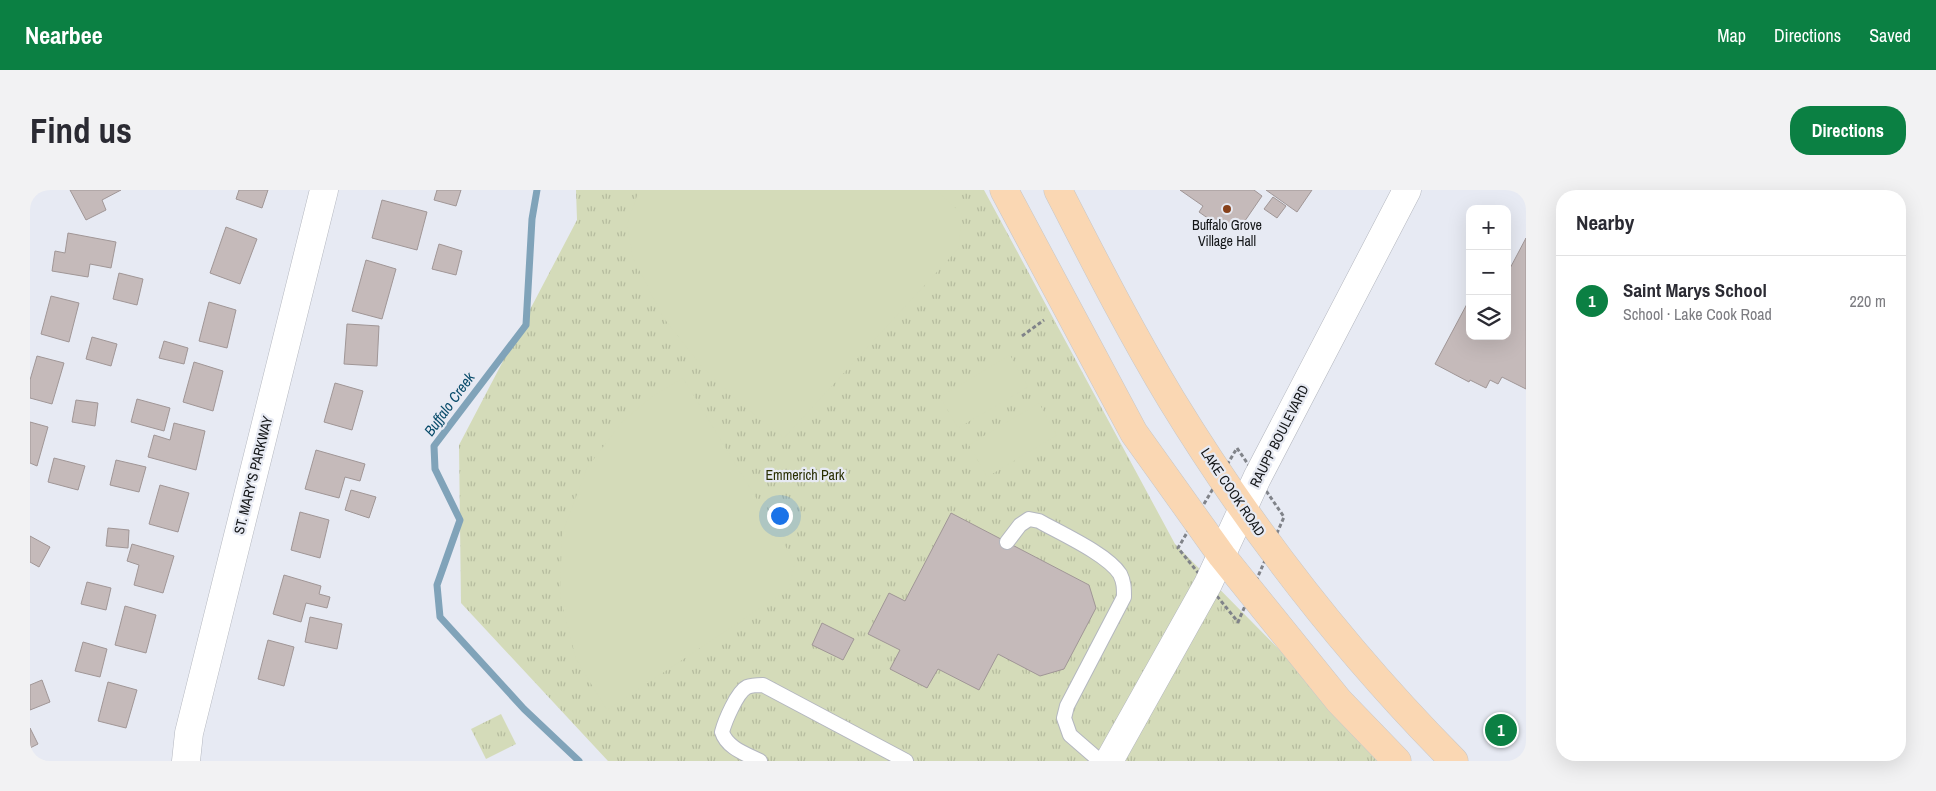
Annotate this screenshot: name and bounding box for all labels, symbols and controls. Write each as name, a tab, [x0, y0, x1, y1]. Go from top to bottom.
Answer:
text: Nearbee	[25, 19, 103, 51]
text: Map	[1717, 23, 1746, 48]
text: Directions	[1774, 23, 1841, 48]
text: Saved	[1869, 23, 1911, 48]
button: Directions	[1790, 106, 1906, 155]
text: Find us	[30, 107, 132, 154]
marker: Buffalo Grove Village Hall	[1221, 203, 1233, 215]
map controls	[1466, 205, 1511, 340]
button: +	[1466, 205, 1511, 250]
text: Nearby	[1576, 208, 1634, 237]
place label: Buffalo Grove Village Hall	[1192, 216, 1262, 250]
button: −	[1466, 250, 1511, 295]
text: Saint Marys School	[1623, 277, 1767, 303]
text: 1	[1588, 290, 1596, 312]
text: 220 m	[1850, 290, 1886, 312]
button: layers	[1466, 295, 1511, 340]
text: School · Lake Cook Road	[1623, 303, 1772, 325]
water label: Buffalo Creek	[419, 367, 480, 440]
street label: RAUPP BOULEVARD	[1245, 382, 1313, 490]
street label: ST. MARY'S PARKWAY	[230, 414, 276, 536]
street label: LAKE COOK ROAD	[1197, 444, 1269, 540]
park label: Emmerich Park	[765, 466, 845, 484]
your location	[767, 503, 793, 529]
pin: 1	[1485, 711, 1517, 749]

